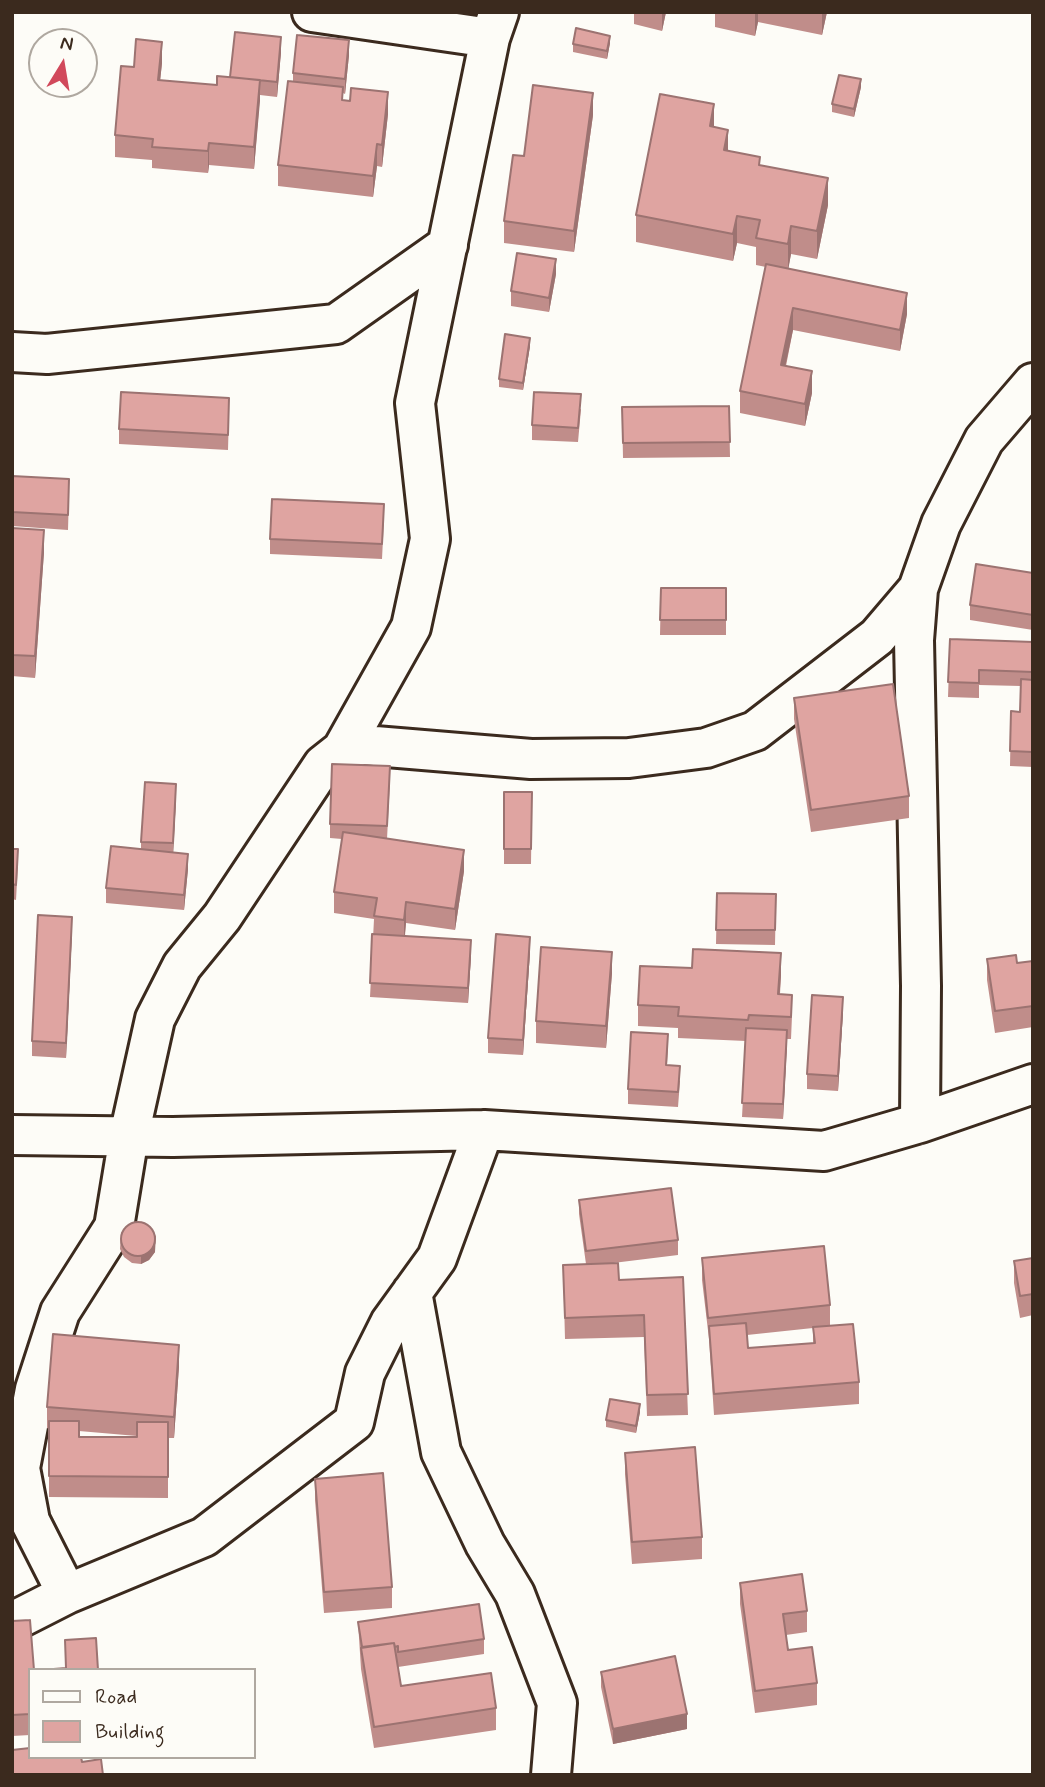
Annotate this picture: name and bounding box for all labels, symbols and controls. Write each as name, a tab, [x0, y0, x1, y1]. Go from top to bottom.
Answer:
north arrow	[28, 28, 98, 98]
text: N	[58, 30, 75, 57]
legend	[28, 1668, 256, 1759]
text: Road	[95, 1683, 137, 1711]
text: Building	[95, 1718, 165, 1746]

